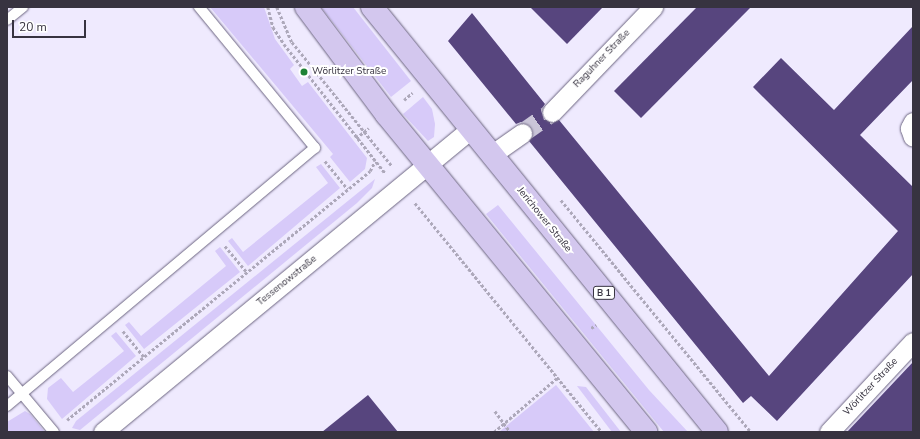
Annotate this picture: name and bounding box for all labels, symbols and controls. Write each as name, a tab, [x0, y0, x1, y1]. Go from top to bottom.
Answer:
scale bar	[14, 12, 88, 38]
text: 20 m	[19, 19, 47, 35]
street label: Raguhner Straße	[571, 27, 633, 91]
place label: Wörlitzer Straße	[312, 66, 386, 78]
marker: Wörlitzer Straße	[299, 67, 309, 77]
street label: Jerichower Straße	[514, 185, 574, 255]
street label: Tessenowstraße	[255, 253, 319, 309]
road number: B 1	[592, 286, 616, 300]
street label: Wörlitzer Straße	[841, 356, 901, 418]

